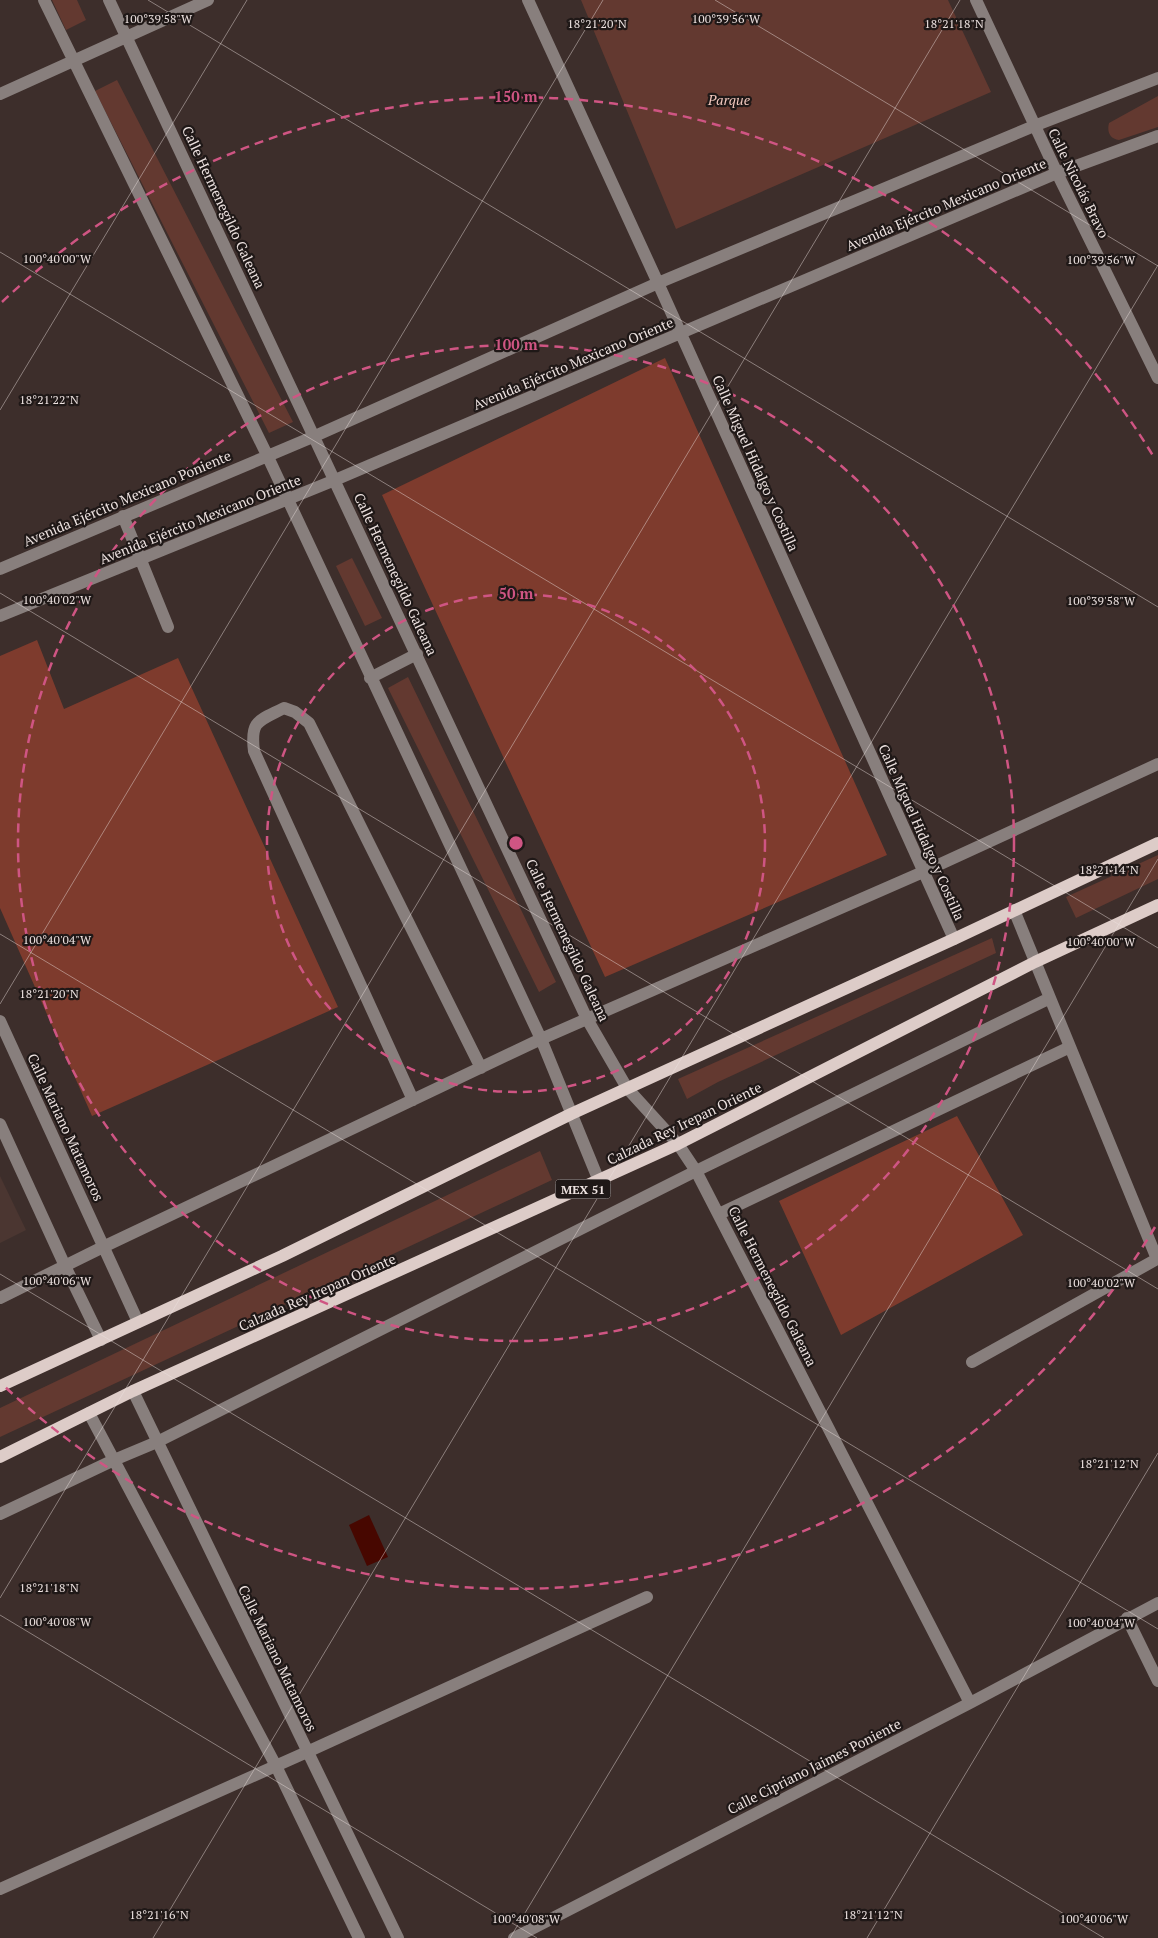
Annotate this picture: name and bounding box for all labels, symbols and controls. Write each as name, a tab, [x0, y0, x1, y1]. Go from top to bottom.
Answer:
text: 100°39'58"W	[124, 11, 193, 26]
text: 100°39'56"W	[692, 11, 761, 26]
text: 18°21'20"N	[567, 16, 627, 31]
text: 18°21'18"N	[924, 16, 984, 31]
text: 150 m	[494, 86, 538, 106]
park label: Parque	[707, 90, 751, 109]
street label: Calle Hermenegildo Galeana	[178, 123, 270, 291]
street label: Calle Nicolás Bravo	[1044, 125, 1114, 241]
street label: Avenida Ejército Mexicano Oriente	[843, 153, 1049, 255]
text: 100°40'00"W	[23, 251, 92, 266]
text: 100°39'56"W	[1067, 252, 1136, 267]
street label: Avenida Ejército Mexicano Oriente	[470, 312, 676, 414]
text: 100 m	[494, 334, 538, 354]
street label: Calle Miguel Hidalgo y Costilla	[708, 372, 804, 554]
text: 18°21'22"N	[19, 392, 79, 407]
street label: Avenida Ejército Mexicano Poniente	[20, 445, 234, 551]
street label: Avenida Ejército Mexicano Oriente	[96, 470, 304, 568]
street label: Calle Hermenegildo Galeana	[350, 490, 442, 658]
text: 50 m	[499, 583, 534, 603]
text: 100°40'02"W	[23, 592, 92, 607]
text: 100°39'58"W	[1067, 593, 1136, 608]
street label: Calle Miguel Hidalgo y Costilla	[874, 741, 970, 923]
centre of rings	[507, 834, 525, 852]
street label: Calle Hermenegildo Galeana	[522, 856, 614, 1024]
text: 18°21'14"N	[1079, 862, 1139, 877]
text: 100°40'04"W	[23, 932, 92, 947]
text: 100°40'00"W	[1067, 934, 1136, 949]
text: 18°21'20"N	[19, 986, 79, 1001]
street label: Calle Mariano Matamoros	[23, 1050, 109, 1204]
street label: Calzada Rey Irepan Oriente	[603, 1077, 765, 1169]
road number: MEX 51	[556, 1180, 610, 1198]
street label: Calle Hermenegildo Galeana	[724, 1203, 822, 1369]
street label: Calzada Rey Irepan Oriente	[235, 1249, 399, 1335]
text: 100°40'06"W	[23, 1273, 92, 1288]
text: 100°40'02"W	[1067, 1275, 1136, 1290]
text: 18°21'12"N	[1079, 1456, 1139, 1471]
text: 18°21'18"N	[19, 1580, 79, 1595]
street label: Calle Mariano Matamoros	[234, 1582, 322, 1734]
text: 100°40'08"W	[23, 1614, 92, 1629]
text: 100°40'04"W	[1067, 1615, 1136, 1630]
street label: Calle Cipriano Jaimes Poniente	[724, 1714, 904, 1818]
text: 18°21'16"N	[129, 1907, 189, 1922]
text: 18°21'12"N	[843, 1907, 903, 1922]
text: 100°40'08"W	[492, 1911, 561, 1926]
text: 100°40'06"W	[1060, 1911, 1129, 1926]

